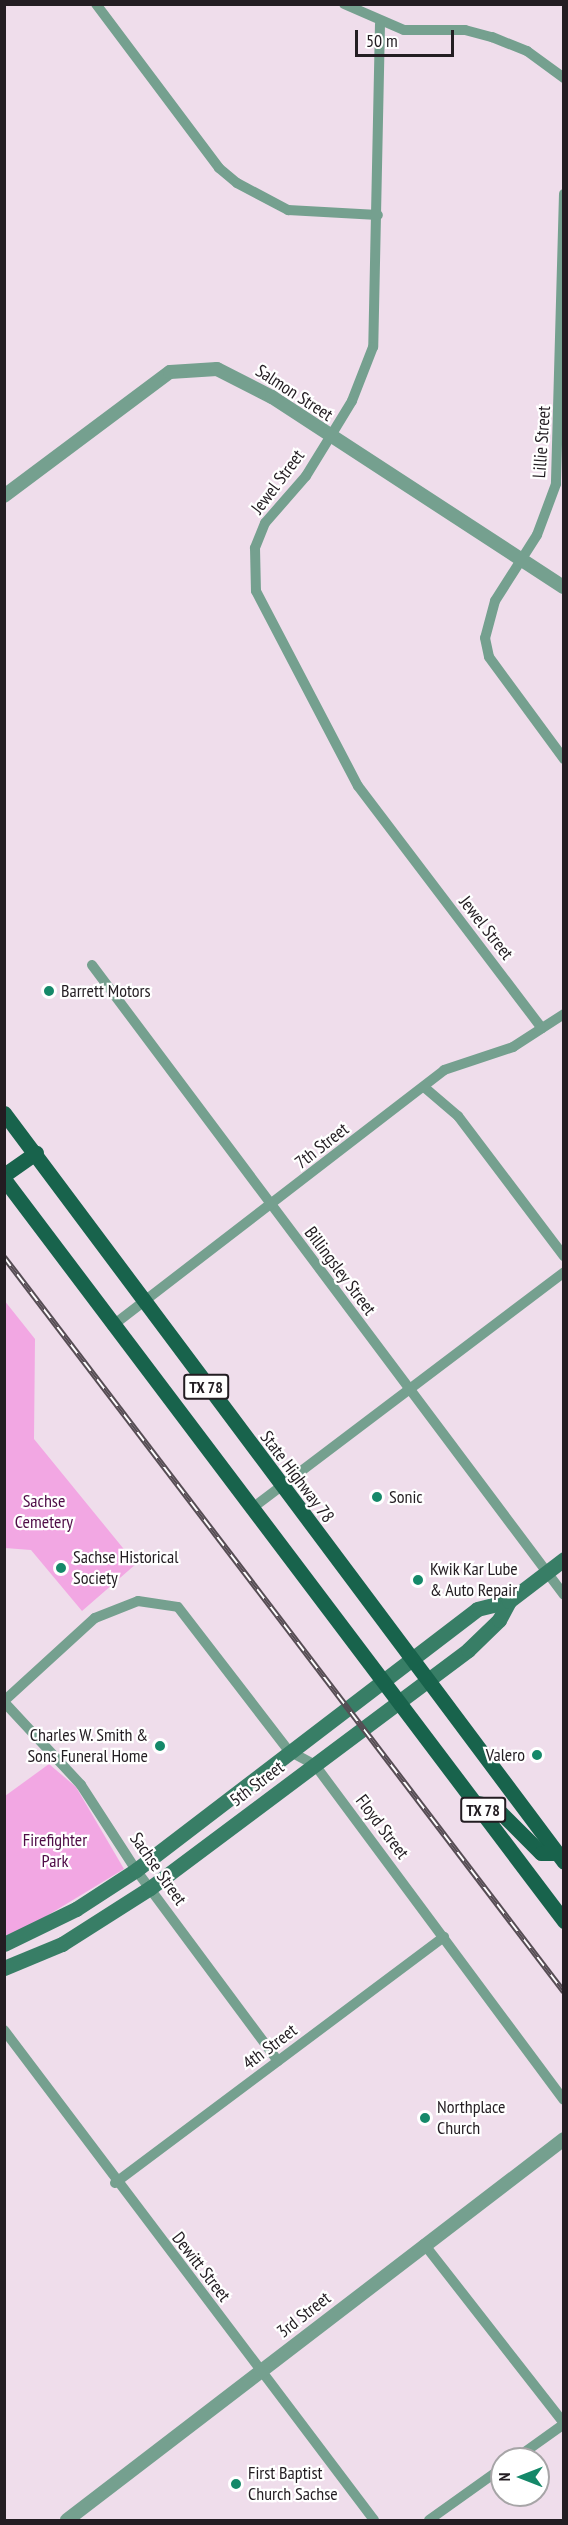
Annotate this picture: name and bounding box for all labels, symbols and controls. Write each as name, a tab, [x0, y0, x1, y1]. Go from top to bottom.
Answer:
scale bar	[358, 18, 457, 56]
text: 50 m	[366, 29, 398, 52]
street label: Salmon Street	[251, 360, 337, 426]
street label: Lillie Street	[529, 405, 555, 479]
street label: Jewel Street	[247, 446, 309, 518]
street label: Jewel Street	[454, 892, 518, 964]
place label: Barrett Motors	[61, 980, 151, 1002]
marker: Barrett Motors	[42, 984, 56, 998]
street label: 7th Street	[291, 1118, 353, 1174]
street label: Billingsley Street	[300, 1222, 380, 1320]
road number: TX 78	[182, 1374, 230, 1400]
street label: State Highway 78	[255, 1427, 339, 1527]
place label: Sonic	[389, 1486, 423, 1508]
marker: Sonic	[370, 1490, 384, 1504]
park label: Sachse Cemetery	[15, 1491, 73, 1534]
place label: Sachse Historical Society	[73, 1547, 178, 1590]
place label: Kwik Kar Lube & Auto Repair	[430, 1559, 518, 1602]
marker: Sachse Historical Society	[54, 1561, 68, 1575]
marker: Kwik Kar Lube & Auto Repair	[411, 1573, 425, 1587]
place label: Charles W. Smith & Sons Funeral Home	[27, 1725, 148, 1768]
marker: Charles W. Smith & Sons Funeral Home	[153, 1739, 167, 1753]
place label: Valero	[486, 1744, 525, 1766]
marker: Valero	[530, 1748, 544, 1762]
street label: 5th Street	[226, 1757, 288, 1811]
street label: Floyd Street	[351, 1791, 413, 1863]
road number: TX 78	[459, 1797, 507, 1823]
street label: Sachse Street	[125, 1828, 191, 1910]
park label: Firefighter Park	[23, 1830, 87, 1872]
street label: 4th Street	[239, 2020, 301, 2074]
place label: Northplace Church	[437, 2097, 505, 2140]
marker: Northplace Church	[418, 2111, 432, 2125]
street label: Dewitt Street	[167, 2228, 235, 2306]
street label: 3rd Street	[273, 2287, 335, 2343]
north arrow	[490, 2447, 550, 2507]
place label: First Baptist Church Sachse	[248, 2463, 338, 2506]
text: N	[494, 2473, 514, 2481]
marker: First Baptist Church Sachse	[229, 2477, 243, 2491]

